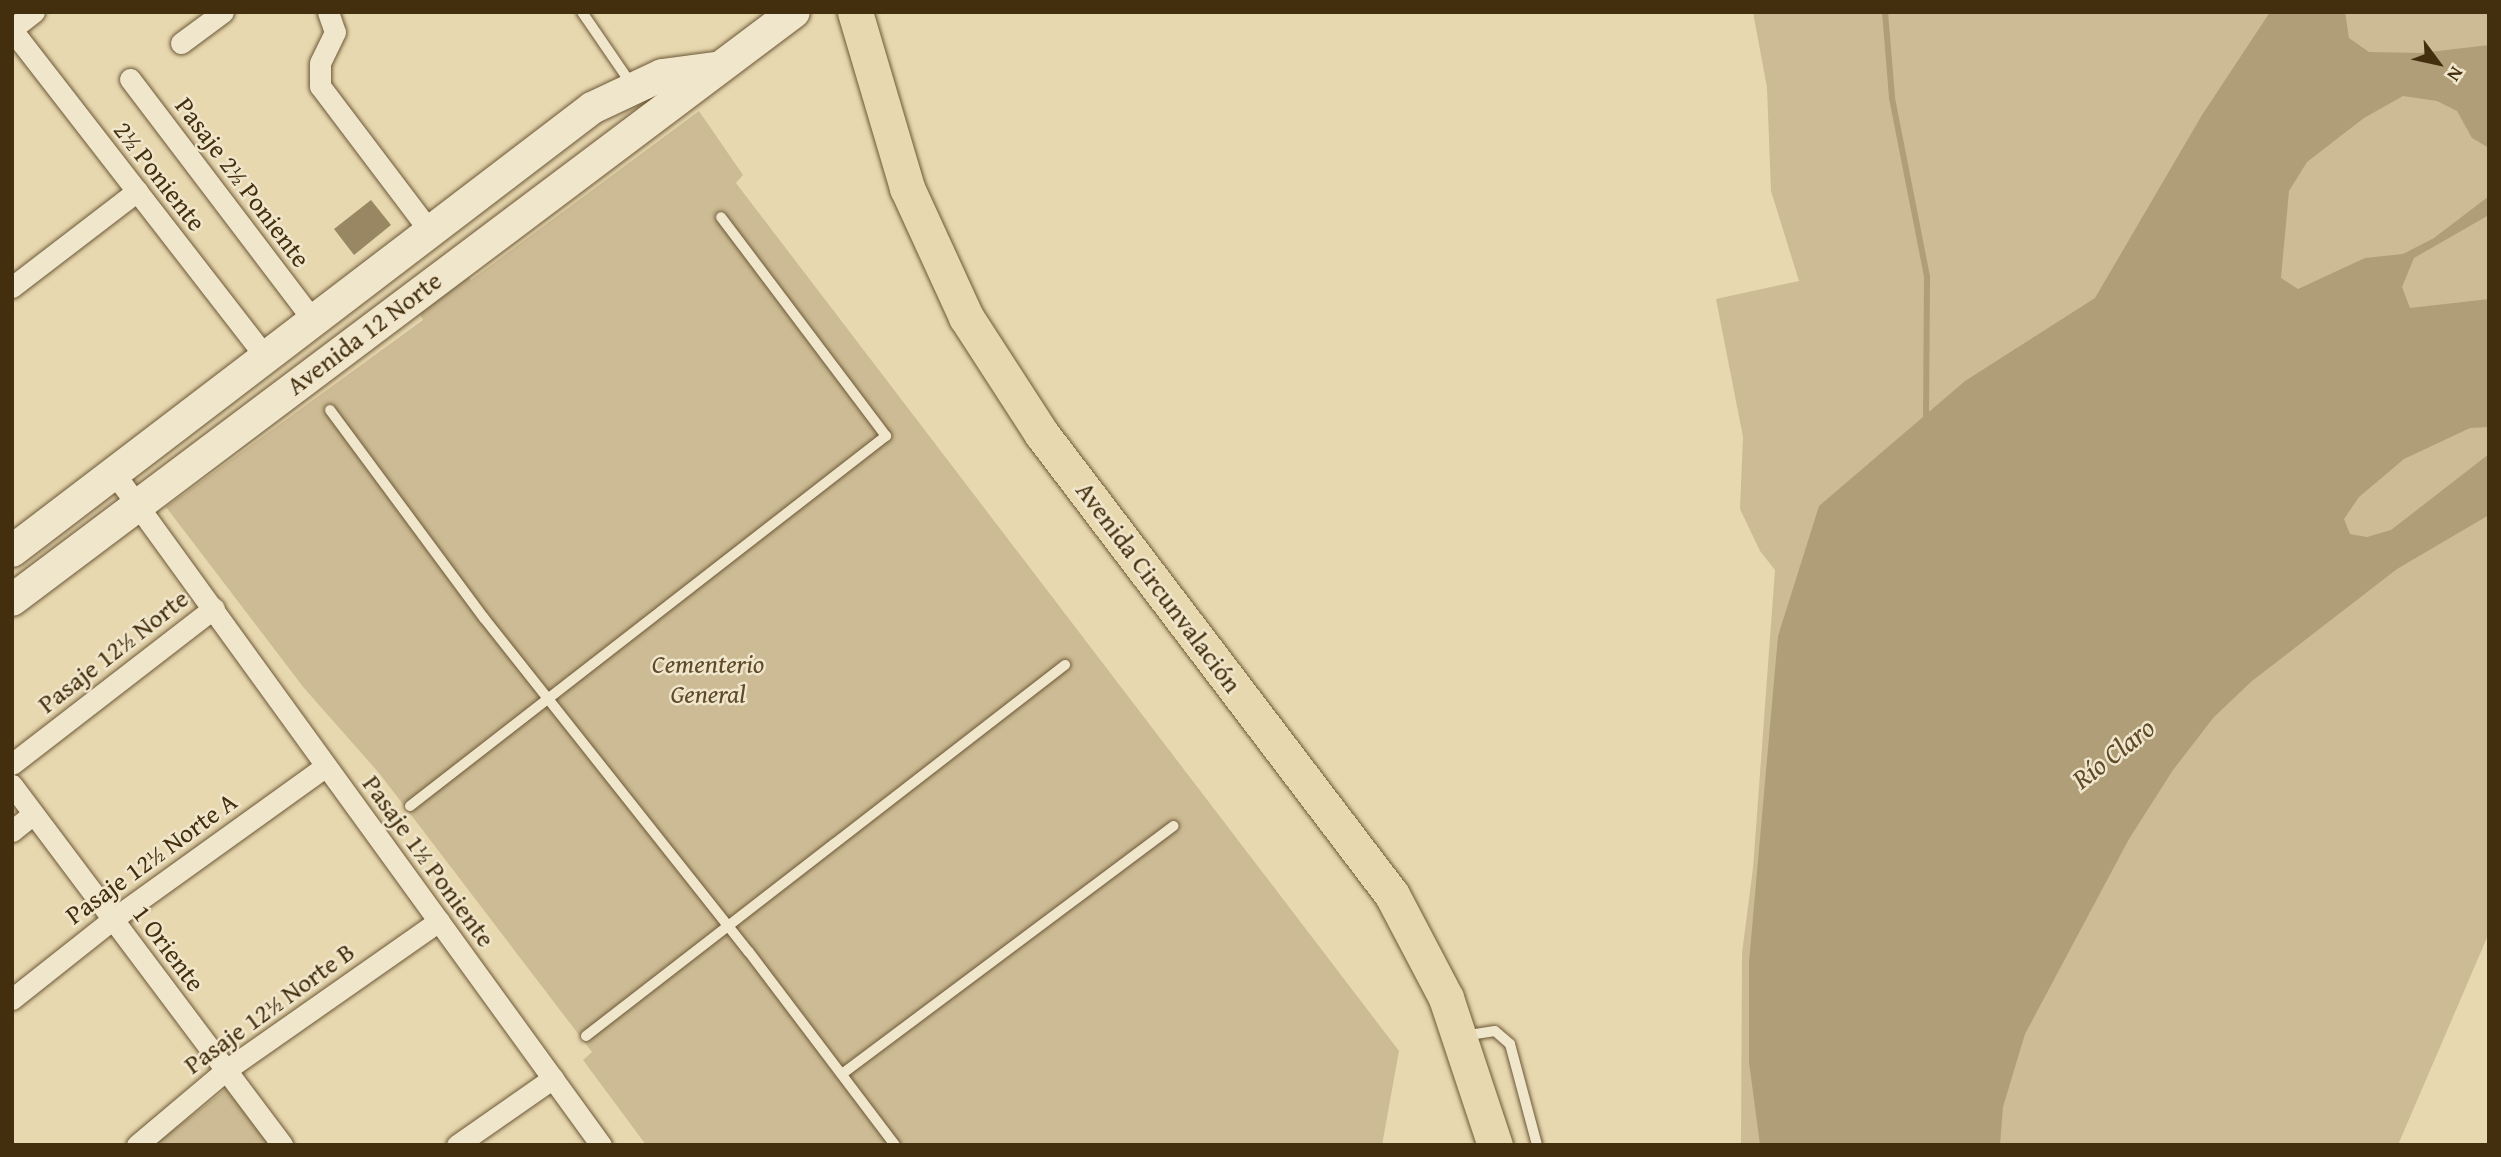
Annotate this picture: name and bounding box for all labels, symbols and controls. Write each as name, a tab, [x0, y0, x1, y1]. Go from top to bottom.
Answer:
north arrow	[2403, 28, 2473, 98]
text: N	[2440, 61, 2471, 87]
street label: Pasaje 2½ Poniente	[169, 91, 317, 273]
street label: 2½ Poniente	[107, 115, 213, 237]
street label: Avenida 12 Norte	[280, 265, 448, 401]
street label: Avenida Circunvalación	[1070, 475, 1248, 699]
street label: Pasaje 12½ Norte	[32, 583, 194, 719]
park label: Cementerio General	[652, 648, 764, 710]
water label: Río Claro	[2065, 710, 2161, 796]
street label: Pasaje 1½ Poniente	[356, 769, 502, 953]
street label: Pasaje 12½ Norte A	[59, 785, 243, 931]
street label: 1 Oriente	[126, 899, 212, 997]
street label: Pasaje 12½ Norte B	[178, 936, 360, 1080]

